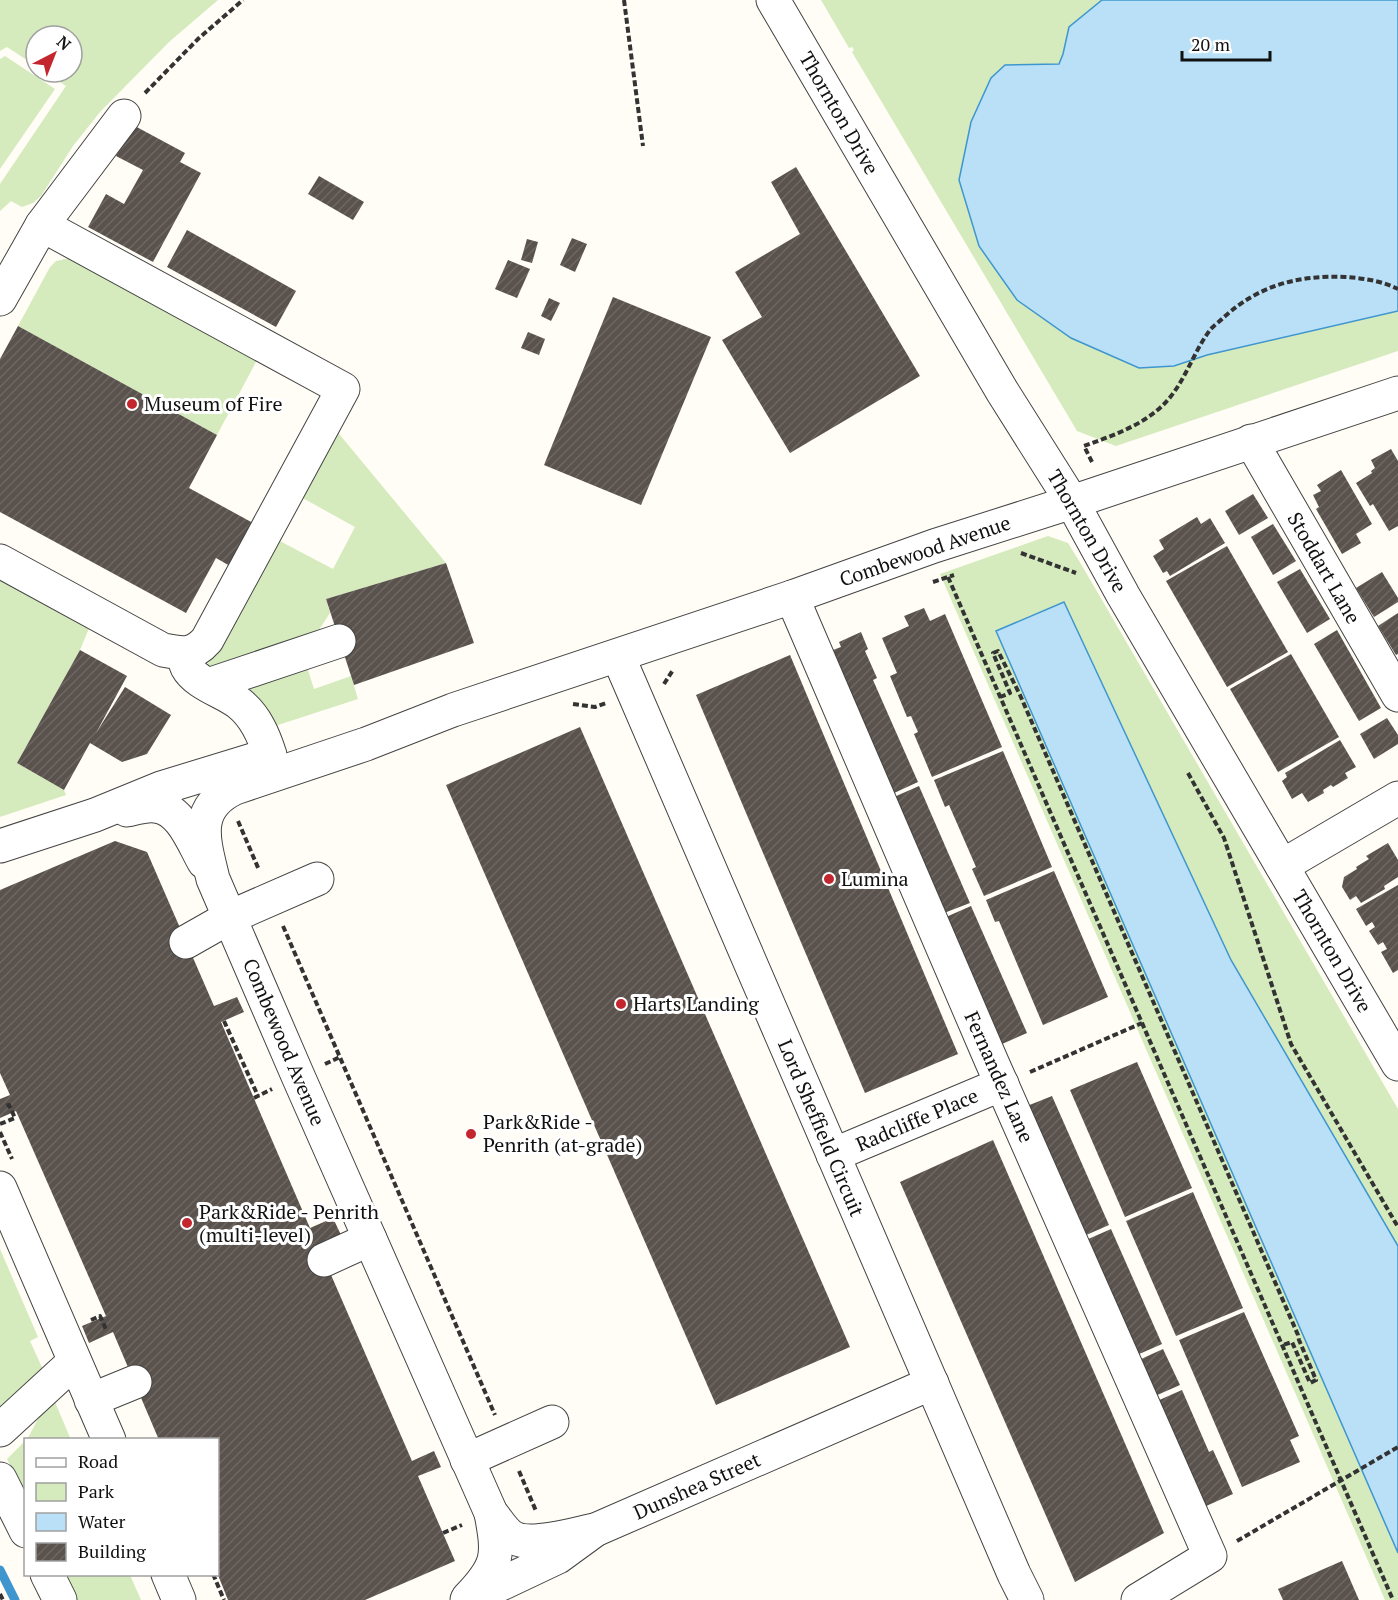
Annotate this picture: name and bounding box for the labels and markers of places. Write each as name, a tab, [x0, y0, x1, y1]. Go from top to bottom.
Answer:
place label: Museum of Fire	[144, 390, 283, 417]
marker: Museum of Fire	[125, 397, 139, 411]
place label: Lumina	[841, 865, 909, 892]
marker: Lumina	[822, 872, 836, 886]
place label: Harts Landing	[633, 990, 759, 1017]
marker: Harts Landing	[614, 997, 628, 1011]
place label: Park&Ride - Penrith (at-grade)	[483, 1108, 642, 1158]
marker: Park&Ride - Penrith (at-grade)	[464, 1127, 478, 1141]
place label: Park&Ride - Penrith (multi-level)	[199, 1198, 379, 1248]
marker: Park&Ride - Penrith (multi-level)	[180, 1216, 194, 1230]

